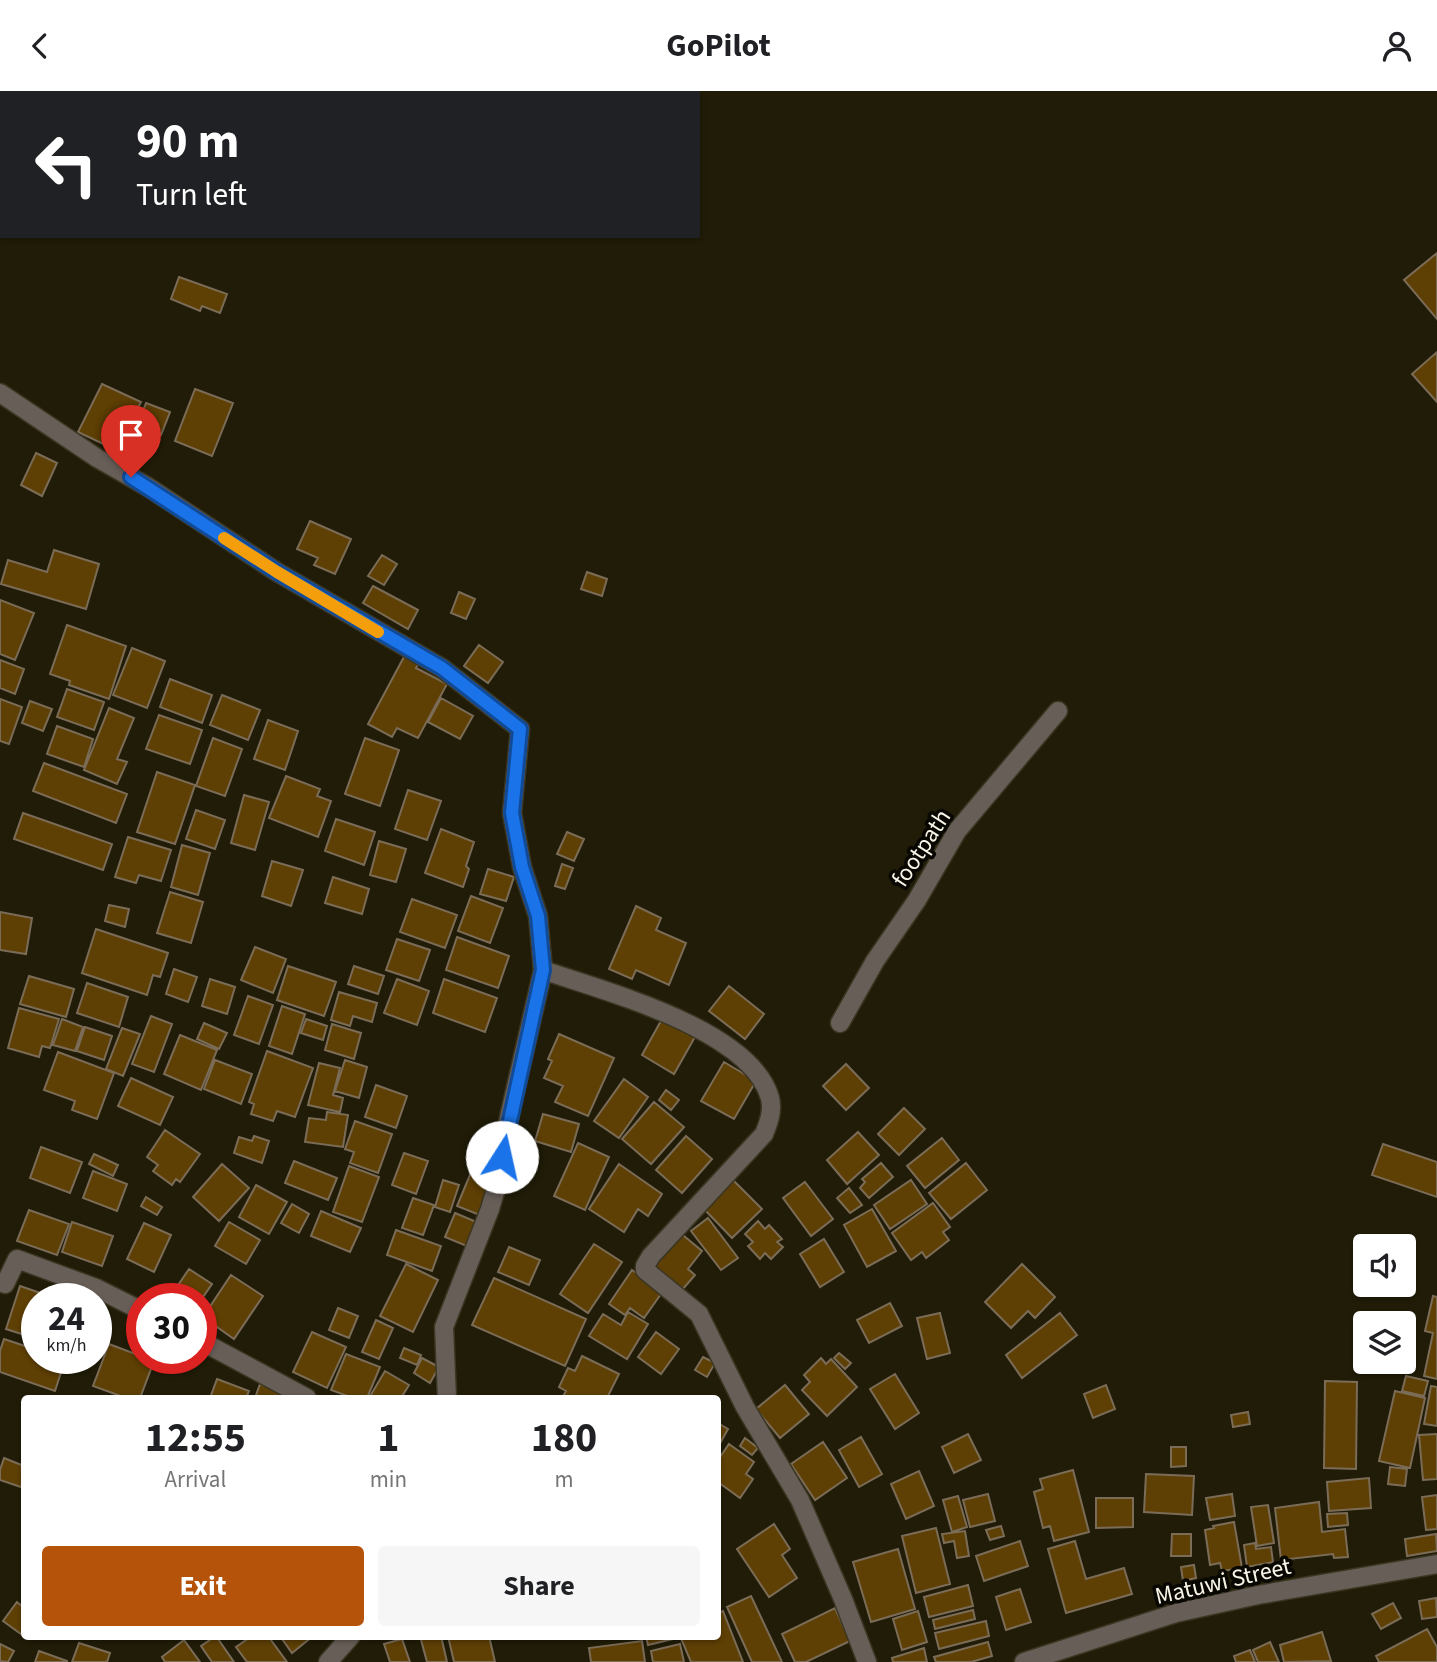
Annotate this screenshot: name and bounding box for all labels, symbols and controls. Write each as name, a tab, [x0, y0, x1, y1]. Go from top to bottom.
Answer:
text: GoPilot	[666, 23, 771, 69]
icon: back	[21, 27, 59, 65]
icon: person	[1378, 27, 1416, 65]
text: 90 m	[136, 107, 240, 177]
icon: left	[21, 119, 112, 210]
text: Turn left	[136, 172, 247, 218]
pin	[101, 405, 161, 477]
icon: arrive	[112, 416, 150, 454]
street label: footpath	[883, 803, 960, 894]
position arrow	[465, 1120, 539, 1194]
map controls	[1353, 1234, 1416, 1374]
button: sound	[1353, 1234, 1416, 1297]
speed limit sign: 30	[126, 1283, 217, 1374]
text: 24	[48, 1294, 85, 1344]
button: layers	[1353, 1311, 1416, 1374]
text: km/h	[47, 1333, 86, 1358]
text: 12:55	[145, 1408, 246, 1468]
text: 1	[377, 1408, 399, 1468]
text: 180	[531, 1408, 597, 1468]
text: Arrival	[164, 1463, 226, 1496]
text: min	[370, 1463, 407, 1496]
text: m	[554, 1463, 574, 1496]
button: Exit	[42, 1546, 364, 1626]
button: Share	[378, 1546, 700, 1626]
street label: Matuwi Street	[1152, 1549, 1295, 1614]

